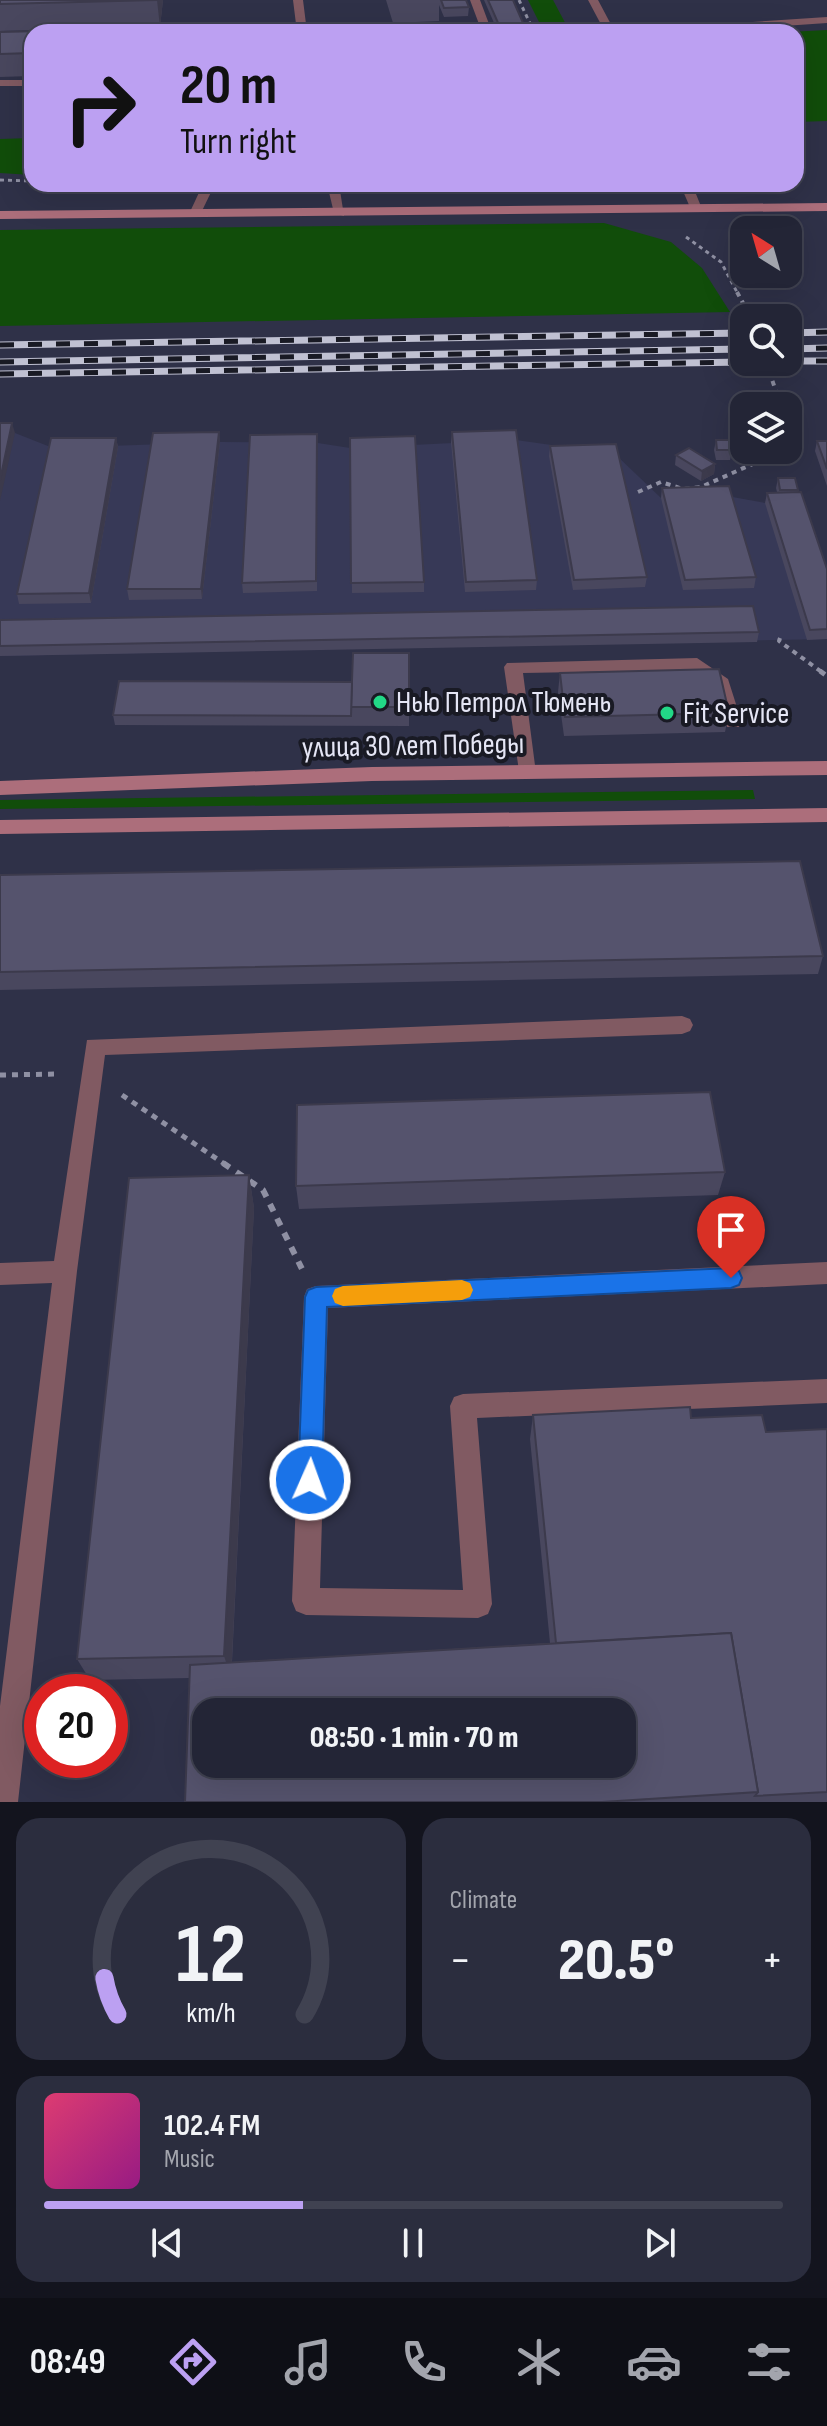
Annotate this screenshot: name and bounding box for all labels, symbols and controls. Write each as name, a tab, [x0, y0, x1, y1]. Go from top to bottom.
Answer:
text: 20 m	[180, 53, 277, 120]
icon: right	[48, 56, 152, 160]
text: Turn right	[180, 121, 297, 164]
north arrow	[730, 216, 802, 288]
map controls	[730, 216, 802, 464]
button: search	[730, 304, 802, 376]
button: layers	[730, 392, 802, 464]
place label: Нью Петрол Тюмень	[396, 685, 612, 721]
marker: Нью Петрол Тюмень	[371, 693, 389, 711]
place label: Fit Service	[683, 696, 789, 732]
marker: Fit Service	[658, 704, 676, 722]
street label: улица 30 лет Победы	[302, 726, 525, 766]
pin	[697, 1196, 765, 1278]
icon: arrive	[709, 1208, 753, 1252]
position arrow	[268, 1438, 352, 1522]
speed limit sign: 20	[24, 1674, 128, 1778]
text: 08:50 · 1 min · 70 m	[310, 1720, 518, 1756]
text: Climate	[450, 1885, 517, 1916]
text: 12	[176, 1906, 246, 2006]
text: 20.5°	[558, 1925, 675, 1997]
text: −	[450, 1934, 471, 1987]
text: +	[761, 1934, 783, 1987]
text: km/h	[186, 1996, 235, 2031]
text: 102.4 FM	[164, 2108, 260, 2144]
text: Music	[164, 2144, 215, 2175]
icon: previous	[145, 2221, 189, 2265]
icon: pause	[391, 2221, 435, 2265]
icon: next	[638, 2221, 682, 2265]
icon: directions	[165, 2334, 221, 2390]
icon: music	[280, 2334, 336, 2390]
icon: phone	[396, 2334, 452, 2390]
icon: climate	[511, 2334, 567, 2390]
icon: car	[626, 2334, 682, 2390]
icon: filters	[741, 2334, 797, 2390]
text: 08:49	[30, 2341, 106, 2384]

